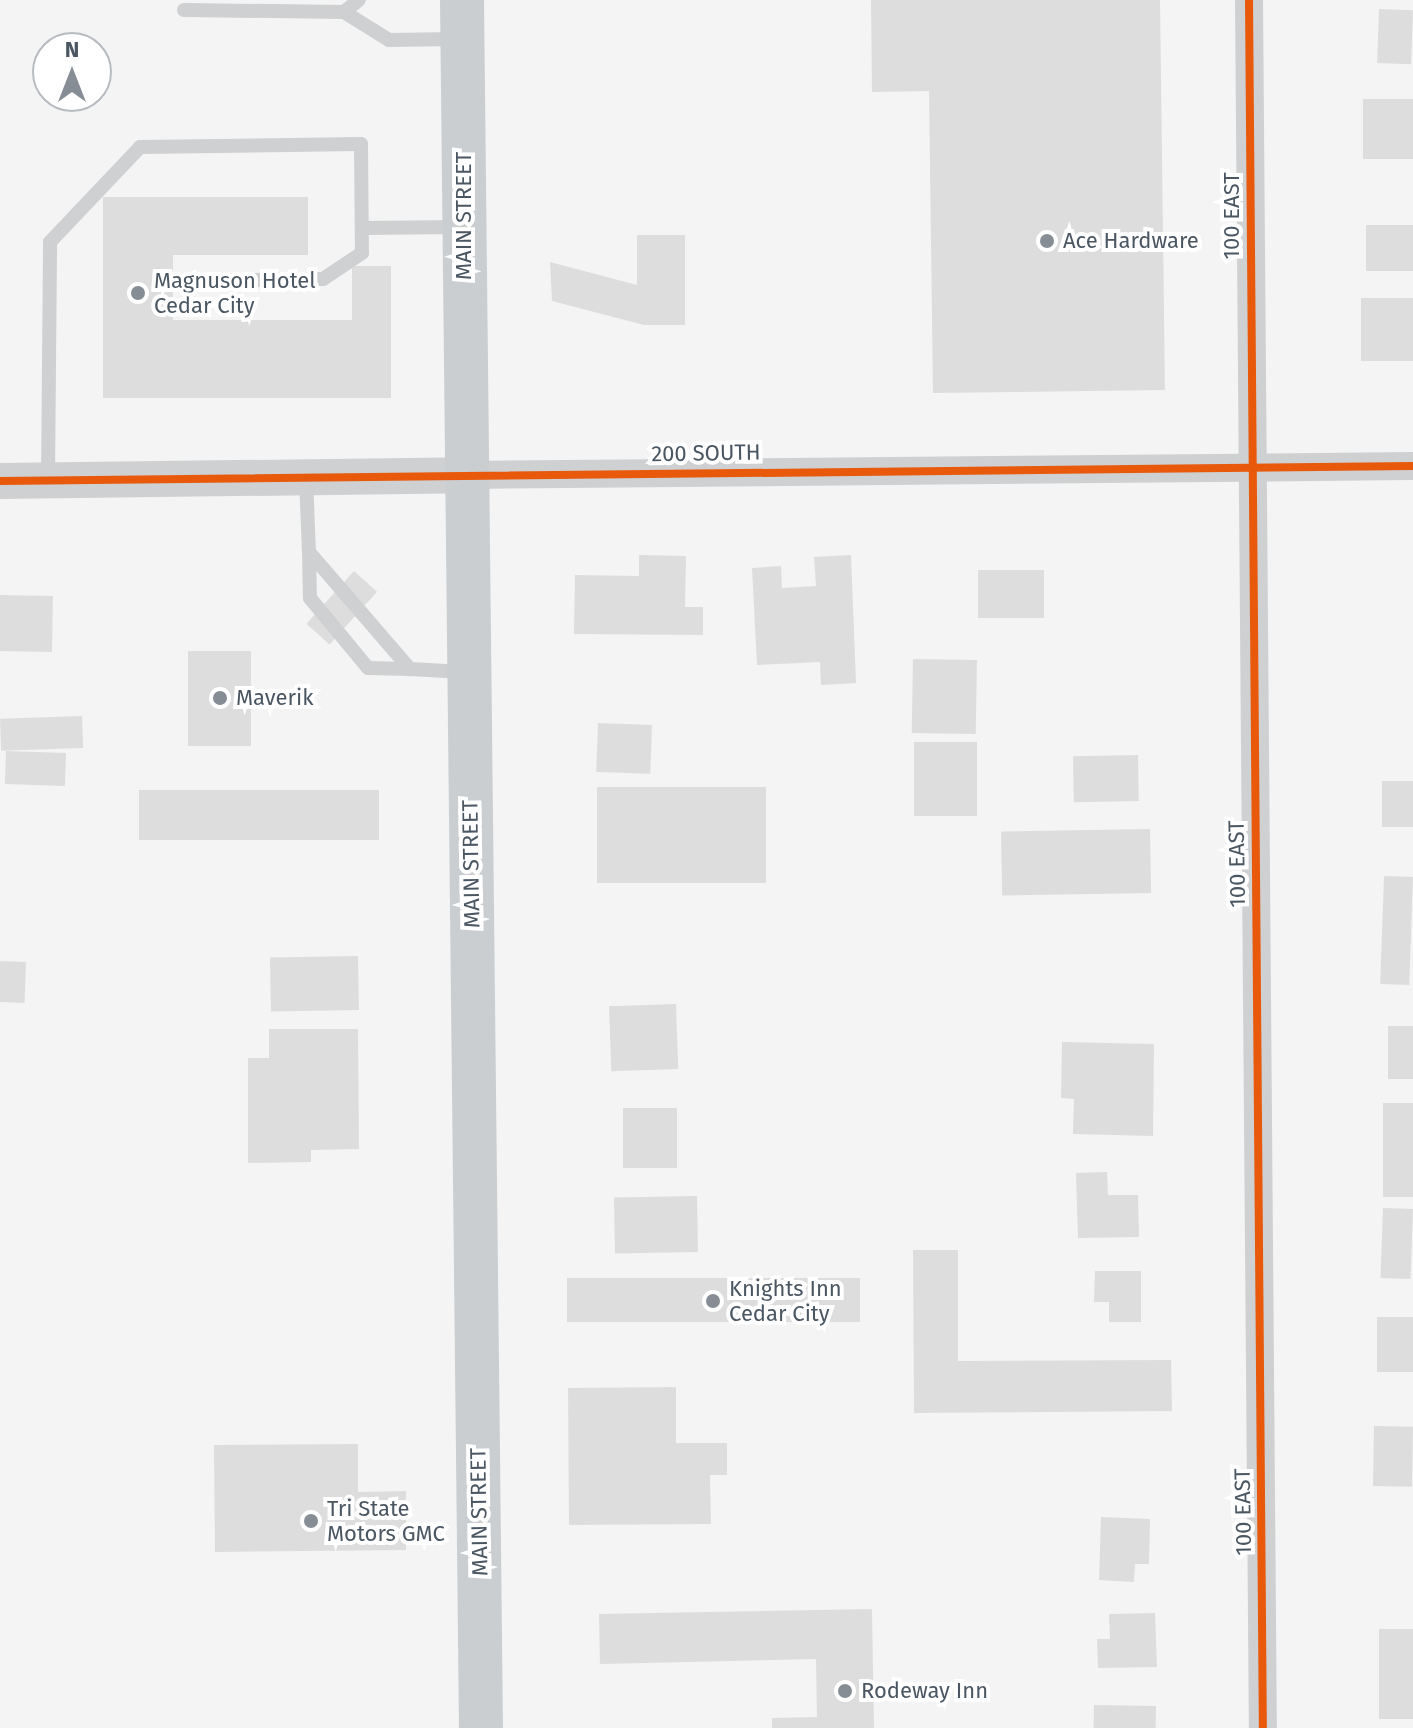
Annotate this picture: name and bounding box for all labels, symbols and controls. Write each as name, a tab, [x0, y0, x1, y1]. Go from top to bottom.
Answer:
north arrow	[32, 32, 112, 112]
text: N	[65, 36, 79, 63]
street label: MAIN STREET	[451, 152, 477, 280]
street label: 100 EAST	[1219, 172, 1245, 260]
place label: Ace Hardware	[1063, 228, 1199, 254]
marker: Ace Hardware	[1038, 232, 1056, 250]
place label: Magnuson Hotel Cedar City	[154, 267, 316, 318]
marker: Magnuson Hotel Cedar City	[129, 284, 147, 302]
street label: 200 SOUTH	[651, 439, 761, 467]
place label: Maverik	[236, 685, 313, 711]
marker: Maverik	[211, 689, 229, 707]
street label: MAIN STREET	[457, 800, 485, 928]
street label: 100 EAST	[1223, 820, 1251, 908]
place label: Knights Inn Cedar City	[729, 1275, 842, 1326]
marker: Knights Inn Cedar City	[704, 1292, 722, 1310]
street label: MAIN STREET	[465, 1448, 493, 1576]
street label: 100 EAST	[1229, 1468, 1257, 1556]
place label: Tri State Motors GMC	[327, 1495, 445, 1546]
marker: Tri State Motors GMC	[302, 1512, 320, 1530]
place label: Rodeway Inn	[861, 1678, 988, 1704]
marker: Rodeway Inn	[836, 1682, 854, 1700]

